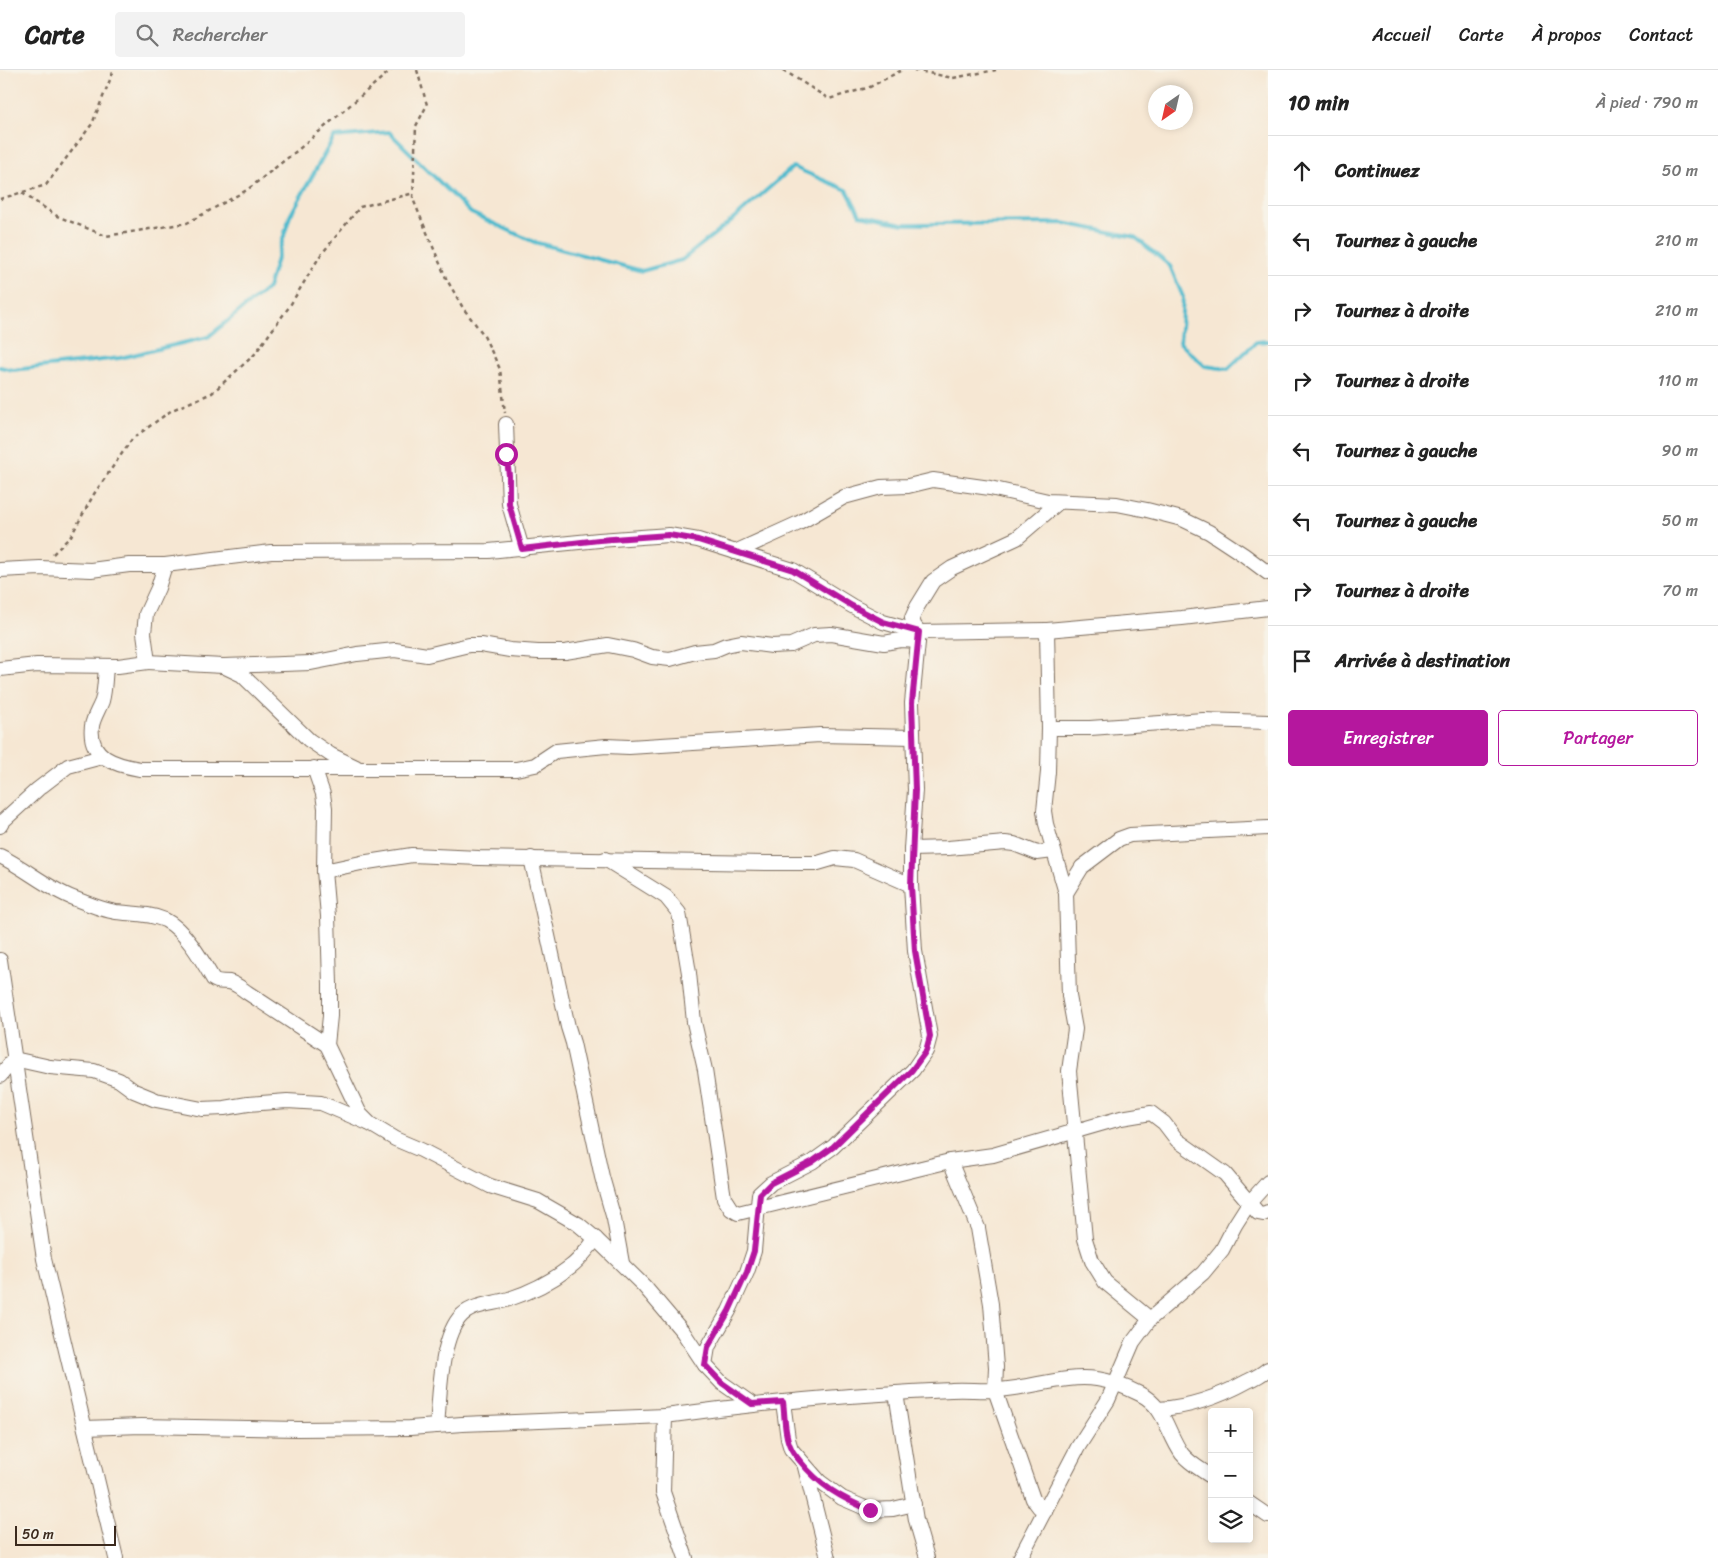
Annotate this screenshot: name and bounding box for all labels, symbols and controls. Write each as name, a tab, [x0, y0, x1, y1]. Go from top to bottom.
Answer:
search box	[115, 12, 465, 57]
text: Carte	[25, 14, 85, 56]
text: Rechercher	[173, 18, 267, 51]
text: Accueil	[1372, 19, 1431, 51]
text: Carte	[1459, 19, 1504, 51]
text: À propos	[1532, 19, 1601, 51]
text: Contact	[1629, 19, 1693, 51]
icon: search	[133, 21, 161, 49]
text: 10 min	[1288, 84, 1349, 122]
north arrow	[1148, 85, 1193, 130]
text: À pied · 790 m	[1596, 88, 1698, 117]
text: Continuez	[1335, 154, 1420, 187]
text: 50 m	[1662, 156, 1698, 185]
icon: ahead	[1288, 157, 1316, 185]
text: Tournez à gauche	[1335, 224, 1477, 257]
text: 210 m	[1655, 226, 1698, 255]
icon: left	[1288, 227, 1316, 255]
text: Tournez à droite	[1335, 294, 1469, 327]
text: 210 m	[1655, 296, 1698, 325]
icon: right	[1288, 297, 1316, 325]
text: Tournez à droite	[1335, 364, 1469, 397]
text: 110 m	[1658, 366, 1698, 395]
icon: right	[1288, 367, 1316, 395]
text: Tournez à gauche	[1335, 434, 1477, 467]
text: 90 m	[1662, 436, 1698, 465]
icon: left	[1288, 437, 1316, 465]
route start	[495, 443, 518, 466]
text: Tournez à gauche	[1335, 504, 1477, 537]
text: 50 m	[1662, 506, 1698, 535]
icon: left	[1288, 507, 1316, 535]
text: Tournez à droite	[1335, 574, 1469, 607]
text: 70 m	[1662, 576, 1698, 605]
icon: right	[1288, 577, 1316, 605]
text: Arrivée à destination	[1335, 644, 1510, 677]
icon: arrive	[1288, 647, 1316, 675]
button: Enregistrer	[1288, 710, 1488, 766]
button: Partager	[1498, 710, 1698, 766]
map controls	[1208, 1408, 1253, 1543]
button: +	[1208, 1408, 1253, 1453]
button: −	[1208, 1453, 1253, 1498]
button: layers	[1208, 1498, 1253, 1543]
route end	[859, 1499, 882, 1522]
text: 50 m	[22, 1522, 54, 1547]
scale bar	[15, 1523, 116, 1546]

